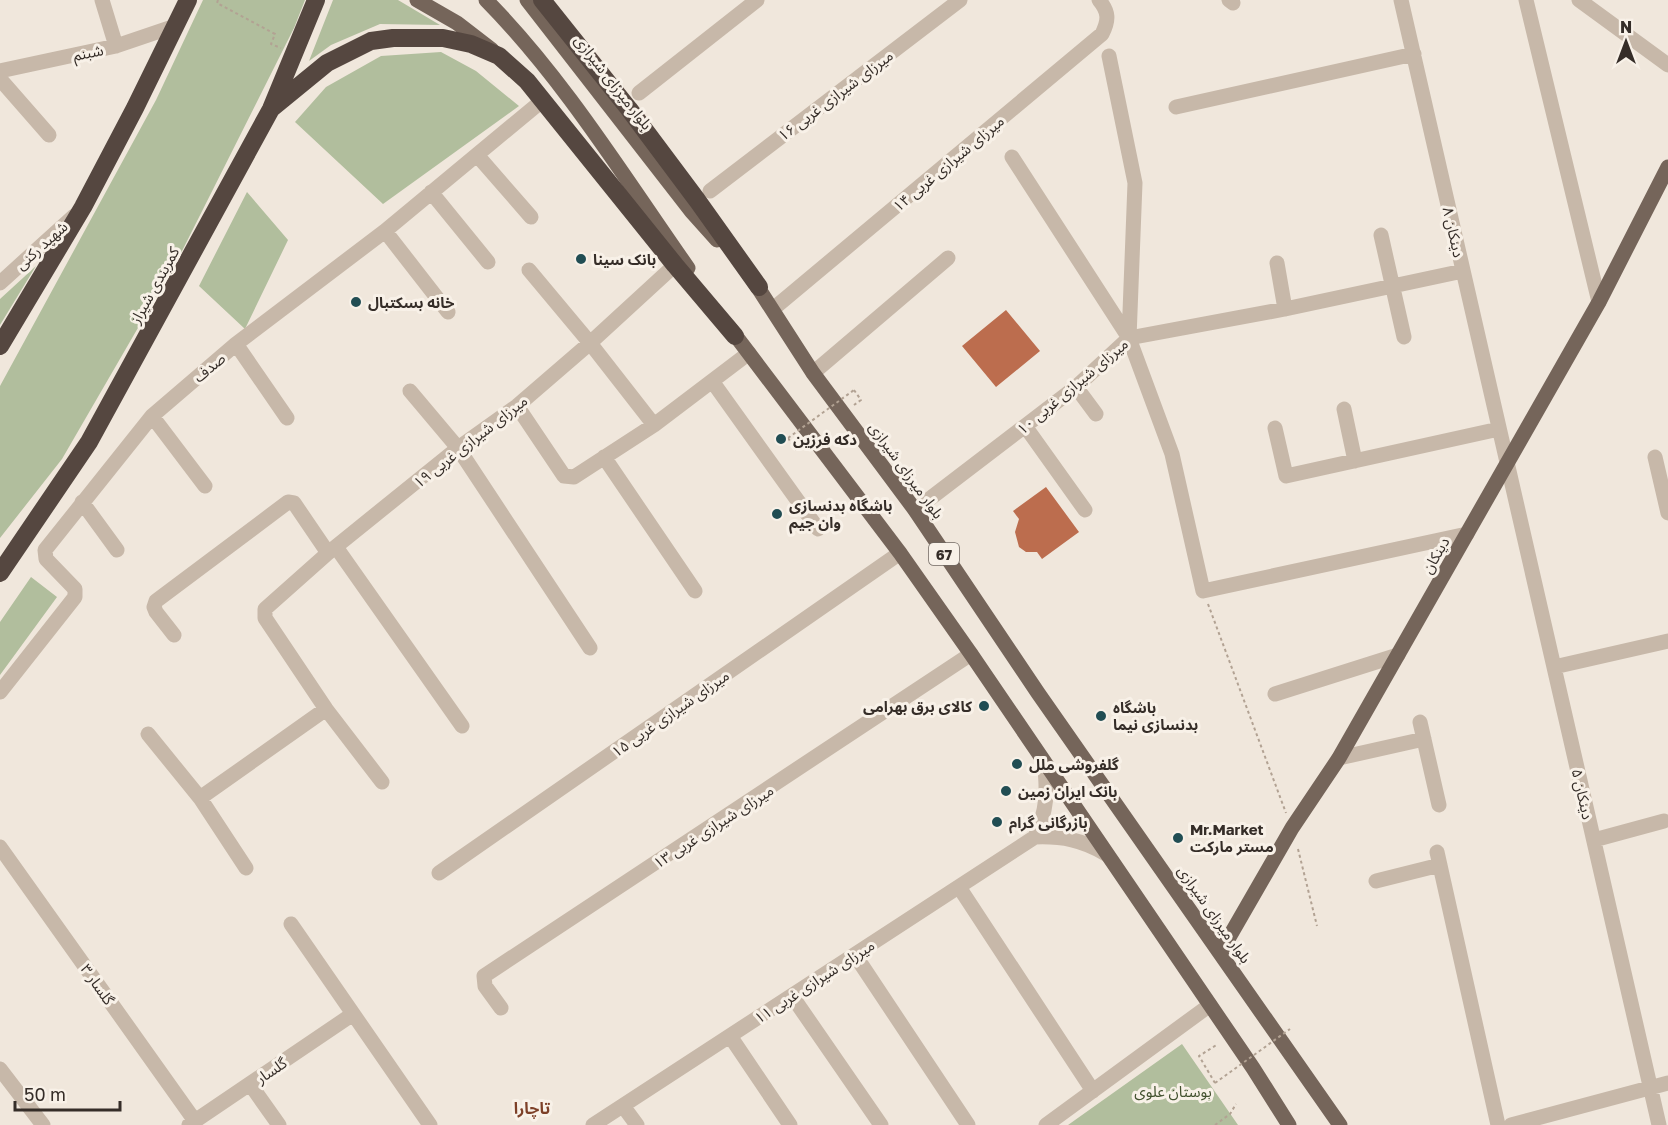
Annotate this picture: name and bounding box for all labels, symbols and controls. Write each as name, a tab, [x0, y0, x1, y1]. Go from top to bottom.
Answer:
north arrow	[1596, 12, 1656, 72]
text: N	[1620, 17, 1632, 37]
street label: بلوار میرزای شیرازی	[571, 31, 657, 134]
street label: شبنم	[71, 40, 106, 67]
street label: ۱۶ میرزای شیرازی غربی	[774, 46, 897, 145]
street label: ۱۴ میرزای شیرازی غربی	[889, 111, 1008, 215]
street label: ۸ دینکان	[1438, 205, 1469, 259]
street label: شهید رکنی	[11, 217, 72, 274]
street label: کمربندی شیراز	[125, 243, 184, 328]
place label: بانک سینا	[593, 250, 656, 268]
marker: بانک سینا	[574, 252, 588, 266]
place label: خانه بسکتبال	[368, 293, 455, 312]
marker: خانه بسکتبال	[349, 295, 363, 309]
street label: ۱۰ میرزای شیرازی غربی	[1013, 334, 1132, 438]
street label: صدف	[189, 348, 229, 386]
street label: ۱۹ میرزای شیرازی غربی	[410, 391, 531, 492]
street label: بلوار میرزای شیرازی	[865, 418, 948, 522]
place label: دکه فرزین	[793, 430, 857, 449]
marker: دکه فرزین	[774, 432, 788, 446]
place label: باشگاه بدنسازی وان جیم	[789, 496, 893, 534]
marker: باشگاه بدنسازی وان جیم	[770, 507, 784, 521]
street label: دینکان	[1417, 534, 1453, 577]
road number: 67	[929, 543, 959, 565]
street label: ۱۵ میرزای شیرازی غربی	[608, 666, 733, 761]
place label: کالای برق بهرامی	[863, 697, 972, 716]
place label: باشگاه بدنسازی نیما	[1113, 698, 1198, 734]
marker: کالای برق بهرامی	[977, 699, 991, 713]
marker: باشگاه بدنسازی نیما	[1094, 709, 1108, 723]
place label: گلفروشی ملل	[1029, 755, 1119, 774]
marker: گلفروشی ملل	[1010, 757, 1024, 771]
street label: ۵ دینکان	[1567, 767, 1598, 821]
street label: ۱۳ میرزای شیرازی غربی	[650, 780, 777, 872]
place label: بانک ایران زمین	[1018, 782, 1118, 801]
marker: بانک ایران زمین	[999, 784, 1013, 798]
place label: بازرگانی گرام	[1009, 813, 1088, 834]
marker: بازرگانی گرام	[990, 815, 1004, 829]
place label: Mr.Market مستر مارکت	[1190, 820, 1274, 856]
marker: Mr.Market مستر مارکت	[1171, 831, 1185, 845]
street label: بلوار میرزای شیرازی	[1174, 862, 1255, 967]
street label: میرزای شیرازی غربی ۱۱	[751, 935, 878, 1027]
street label: گلسار ۳	[77, 960, 119, 1009]
street label: گلسار	[251, 1053, 291, 1088]
scale bar	[15, 1074, 120, 1112]
park label: بوستان علوی	[1134, 1082, 1212, 1101]
text: 50 m	[24, 1083, 66, 1105]
district label: تاچارا	[514, 1098, 551, 1119]

